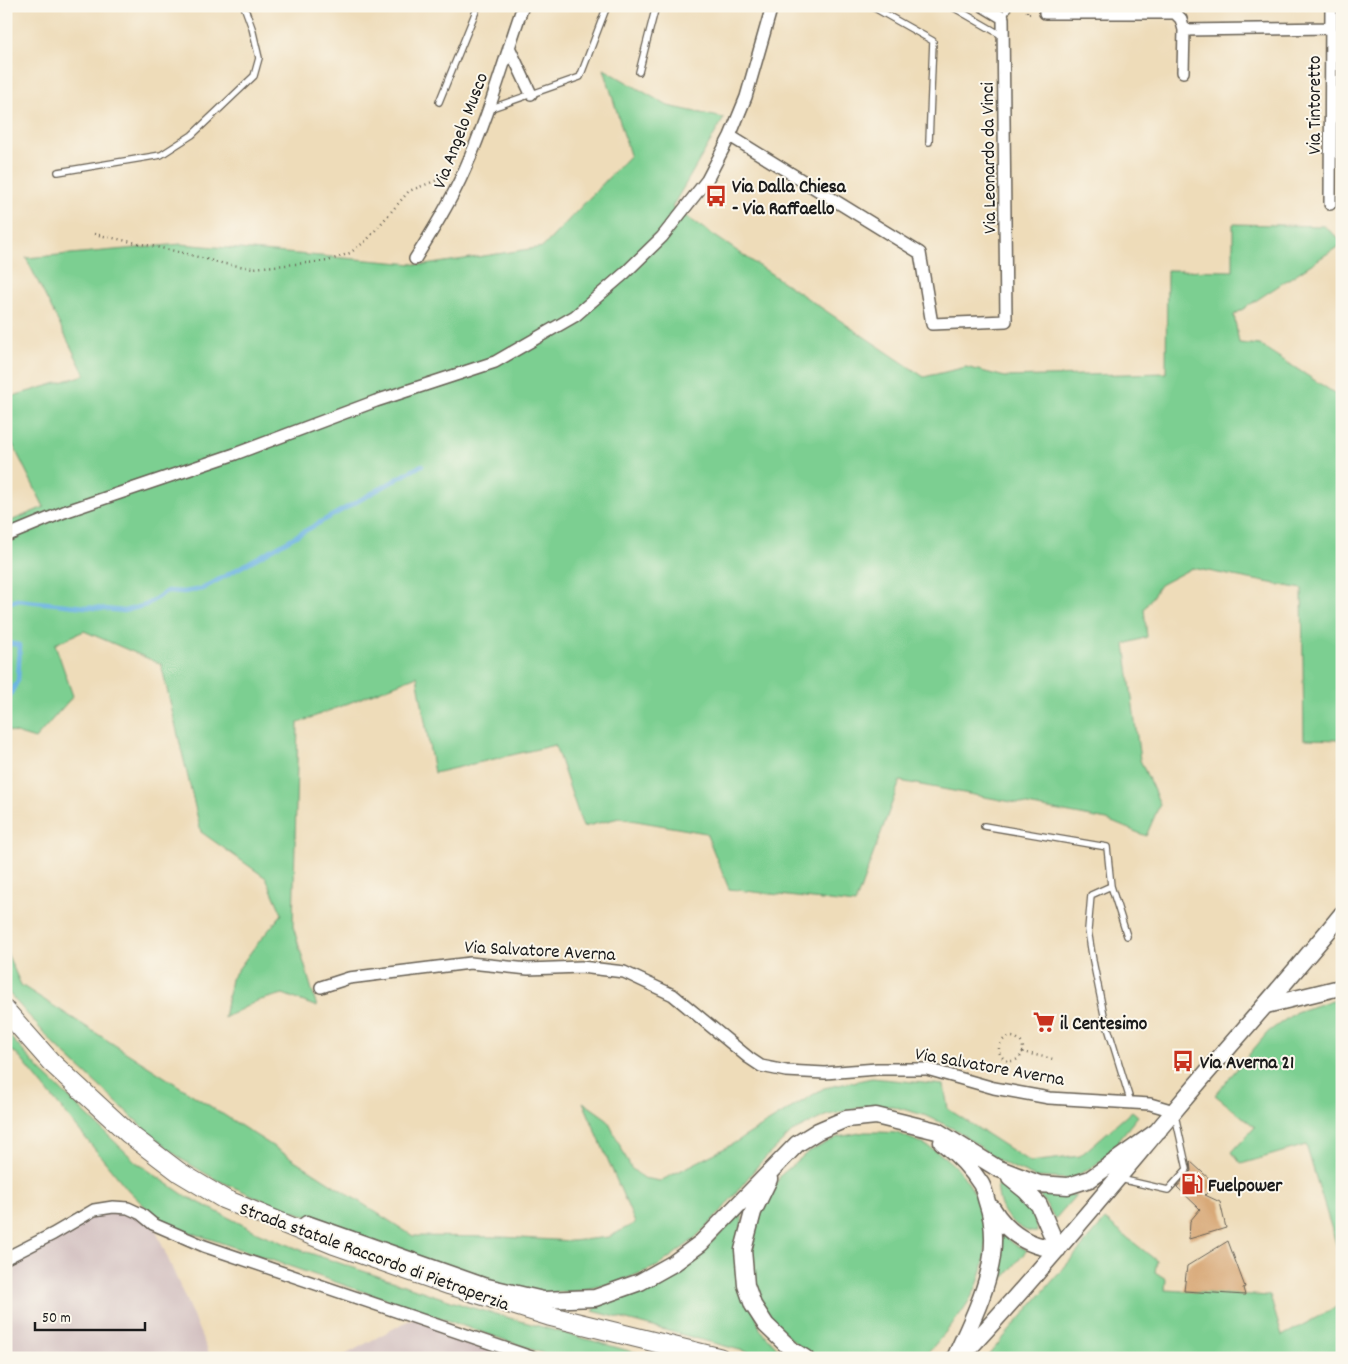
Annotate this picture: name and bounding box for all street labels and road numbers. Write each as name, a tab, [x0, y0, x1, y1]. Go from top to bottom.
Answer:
street label: Via Tintoretto	[1303, 55, 1330, 155]
street label: Via Angelo Musco	[428, 69, 497, 193]
street label: Via Leonardo da Vinci	[976, 81, 1005, 234]
street label: Via Salvatore Averna	[464, 935, 617, 970]
street label: Via Salvatore Averna	[913, 1042, 1067, 1095]
street label: Strada statale Raccordo di Pietraperzia	[235, 1197, 513, 1320]

